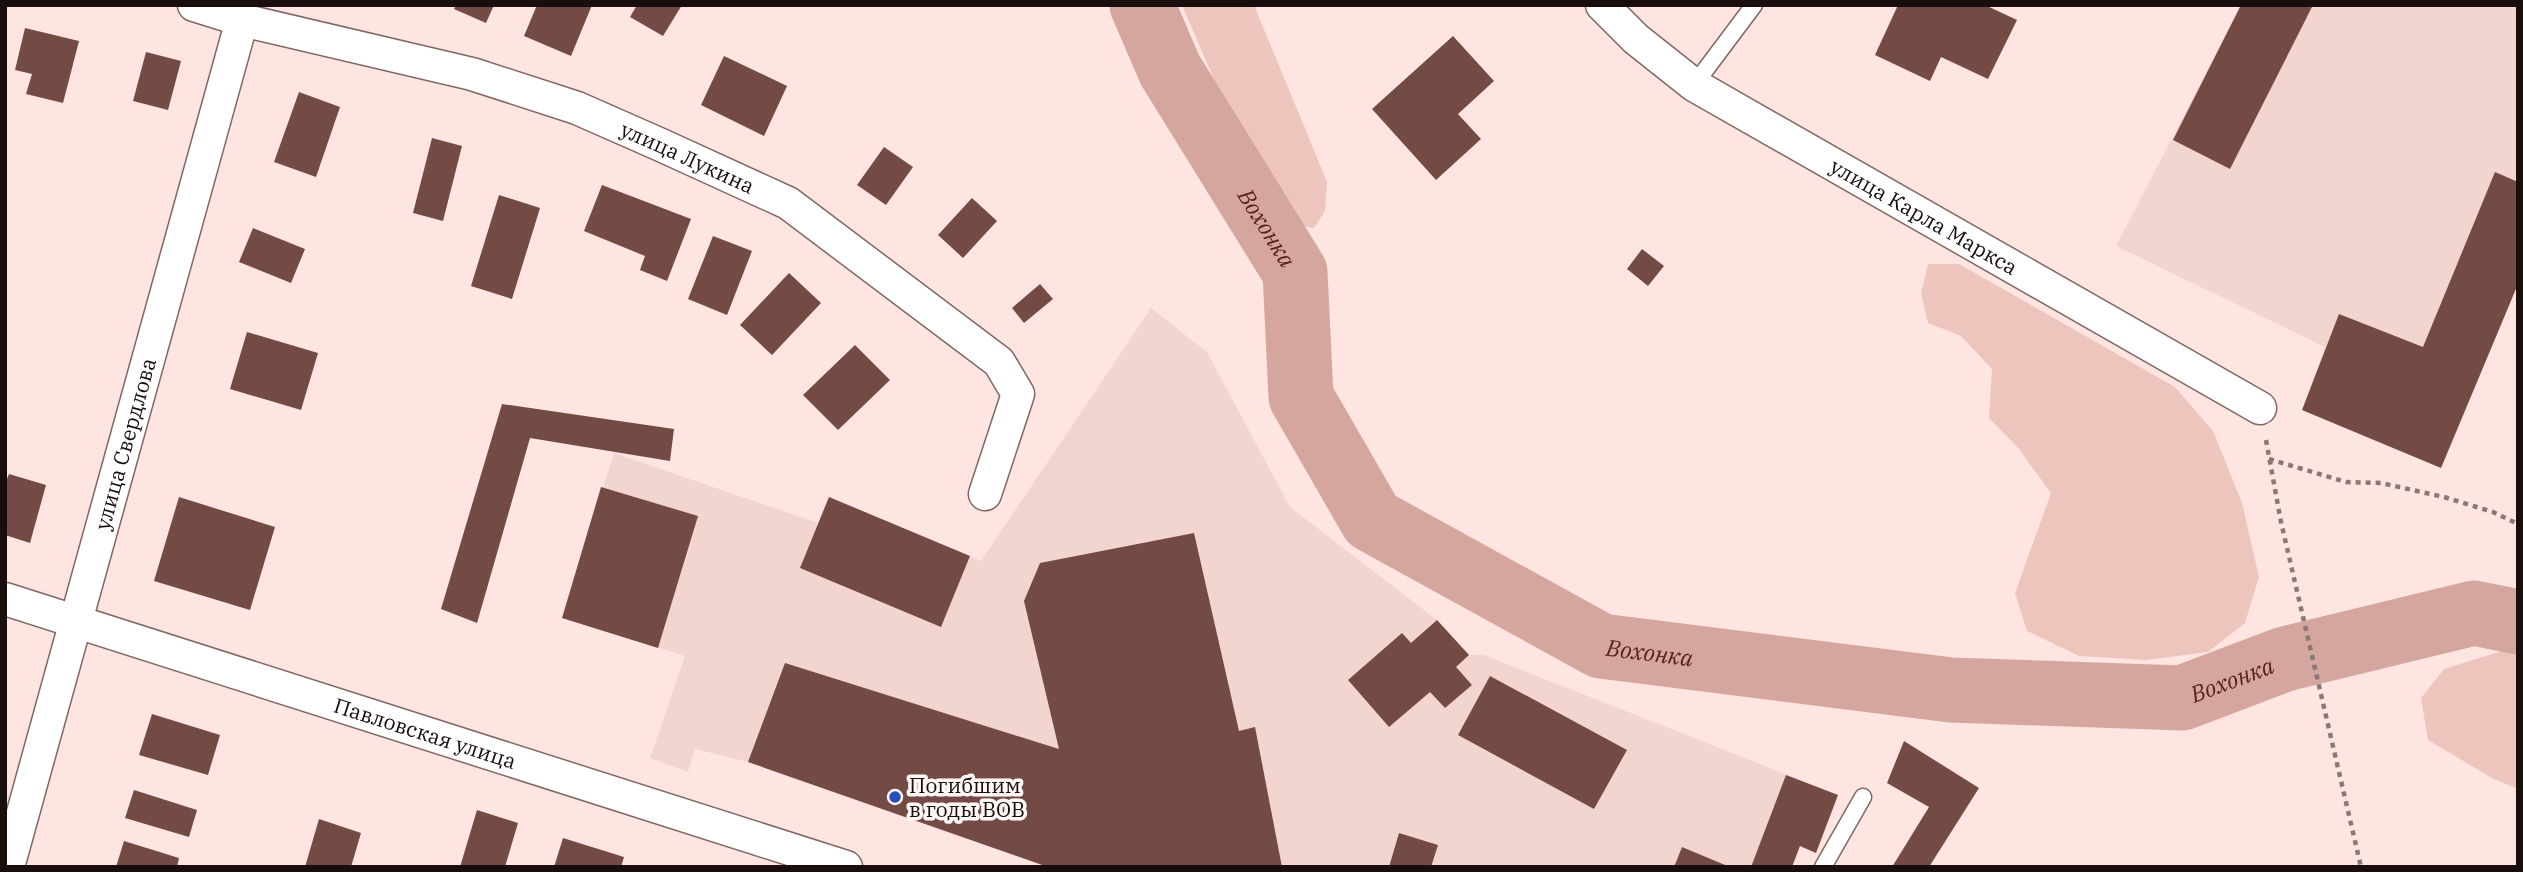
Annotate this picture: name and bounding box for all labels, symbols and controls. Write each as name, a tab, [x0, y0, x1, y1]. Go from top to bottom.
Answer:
street label: улица Лукина	[616, 115, 759, 200]
street label: улица Карла Маркса	[1825, 152, 2023, 281]
water label: Вохонка	[1231, 182, 1303, 273]
street label: улица Свердлова	[88, 355, 162, 533]
water label: Вохонка	[1604, 632, 1695, 673]
water label: Вохонка	[2185, 650, 2278, 709]
street label: Павловская улица	[330, 691, 520, 775]
place label: Погибшим в годы ВОВ	[909, 771, 1025, 823]
marker: Погибшим в годы ВОВ	[887, 789, 903, 805]

